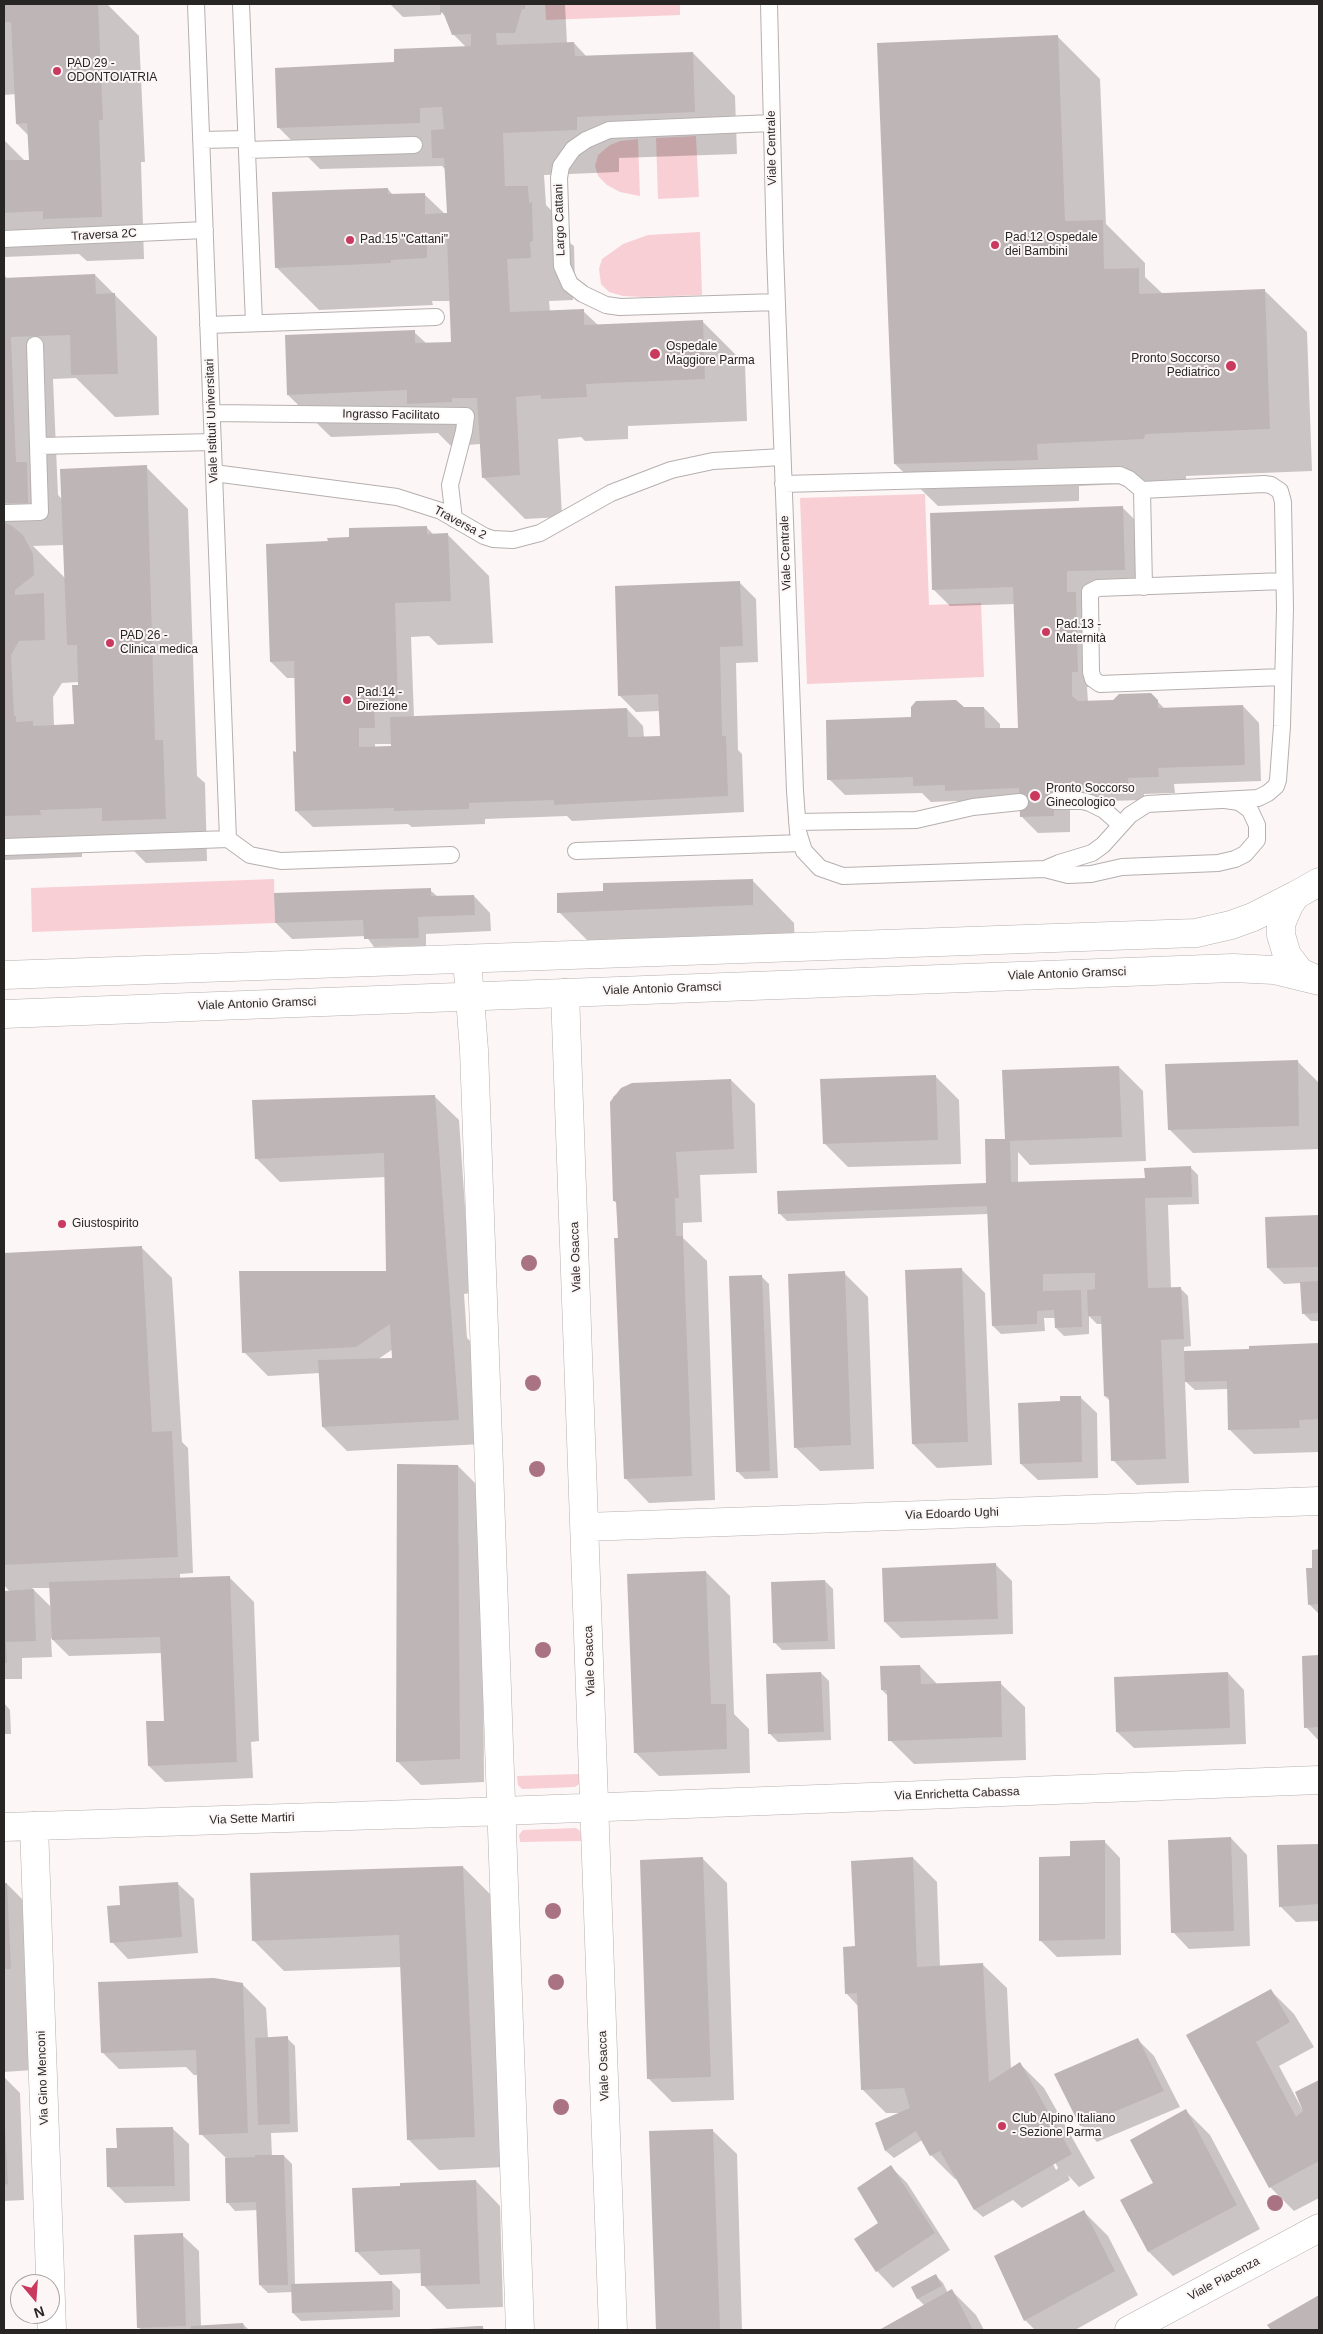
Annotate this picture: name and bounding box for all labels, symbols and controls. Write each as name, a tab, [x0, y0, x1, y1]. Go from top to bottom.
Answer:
place label: PAD 29 - ODONTOIATRIA	[67, 57, 157, 85]
marker: PAD 29 - ODONTOIATRIA	[51, 65, 63, 77]
street label: Viale Centrale	[764, 110, 780, 186]
street label: Largo Cattani	[552, 184, 568, 256]
street label: Traversa 2C	[71, 226, 137, 244]
place label: Pad.12 Ospedale dei Bambini	[1005, 231, 1098, 259]
place label: Pad.15 "Cattani"	[360, 233, 448, 247]
marker: Pad.15 "Cattani"	[344, 234, 356, 246]
marker: Pad.12 Ospedale dei Bambini	[989, 239, 1001, 251]
place label: Ospedale Maggiore Parma	[666, 340, 755, 368]
marker: Ospedale Maggiore Parma	[648, 347, 662, 361]
place label: Pronto Soccorso Pediatrico	[1131, 352, 1220, 380]
street label: Viale Istituti Universitari	[203, 359, 221, 483]
marker: Pronto Soccorso Pediatrico	[1224, 359, 1238, 373]
street label: Ingrasso Facilitato	[342, 407, 440, 423]
street label: Traversa 2	[431, 503, 489, 543]
street label: Viale Centrale	[777, 515, 795, 591]
place label: Pad.13 - Maternità	[1056, 618, 1106, 646]
marker: Pad.13 - Maternità	[1040, 626, 1052, 638]
place label: PAD 26 - Clinica medica	[120, 629, 198, 657]
marker: PAD 26 - Clinica medica	[104, 637, 116, 649]
place label: Pad.14 - Direzione	[357, 686, 408, 714]
marker: Pad.14 - Direzione	[341, 694, 353, 706]
place label: Pronto Soccorso Ginecologico	[1046, 782, 1135, 810]
marker: Pronto Soccorso Ginecologico	[1028, 789, 1042, 803]
street label: Viale Antonio Gramsci	[1008, 965, 1126, 983]
street label: Viale Antonio Gramsci	[603, 980, 721, 998]
street label: Viale Antonio Gramsci	[198, 995, 316, 1013]
place label: Giustospirito	[72, 1217, 139, 1231]
marker: Giustospirito	[56, 1218, 68, 1230]
street label: Viale Osacca	[568, 1222, 584, 1292]
street label: Via Edoardo Ughi	[905, 1505, 999, 1523]
street label: Viale Osacca	[582, 1626, 598, 1696]
street label: Via Enrichetta Cabassa	[894, 1785, 1020, 1803]
street label: Via Sette Martiri	[209, 1810, 295, 1828]
street label: Via Gino Menconi	[34, 2031, 52, 2125]
street label: Viale Osacca	[596, 2031, 612, 2101]
place label: Club Alpino Italiano - Sezione Parma	[1012, 2112, 1115, 2140]
marker: Club Alpino Italiano - Sezione Parma	[996, 2120, 1008, 2132]
street label: Viale Piacenza	[1186, 2254, 1262, 2304]
north arrow	[10, 2274, 60, 2324]
text: N	[32, 2303, 47, 2321]

